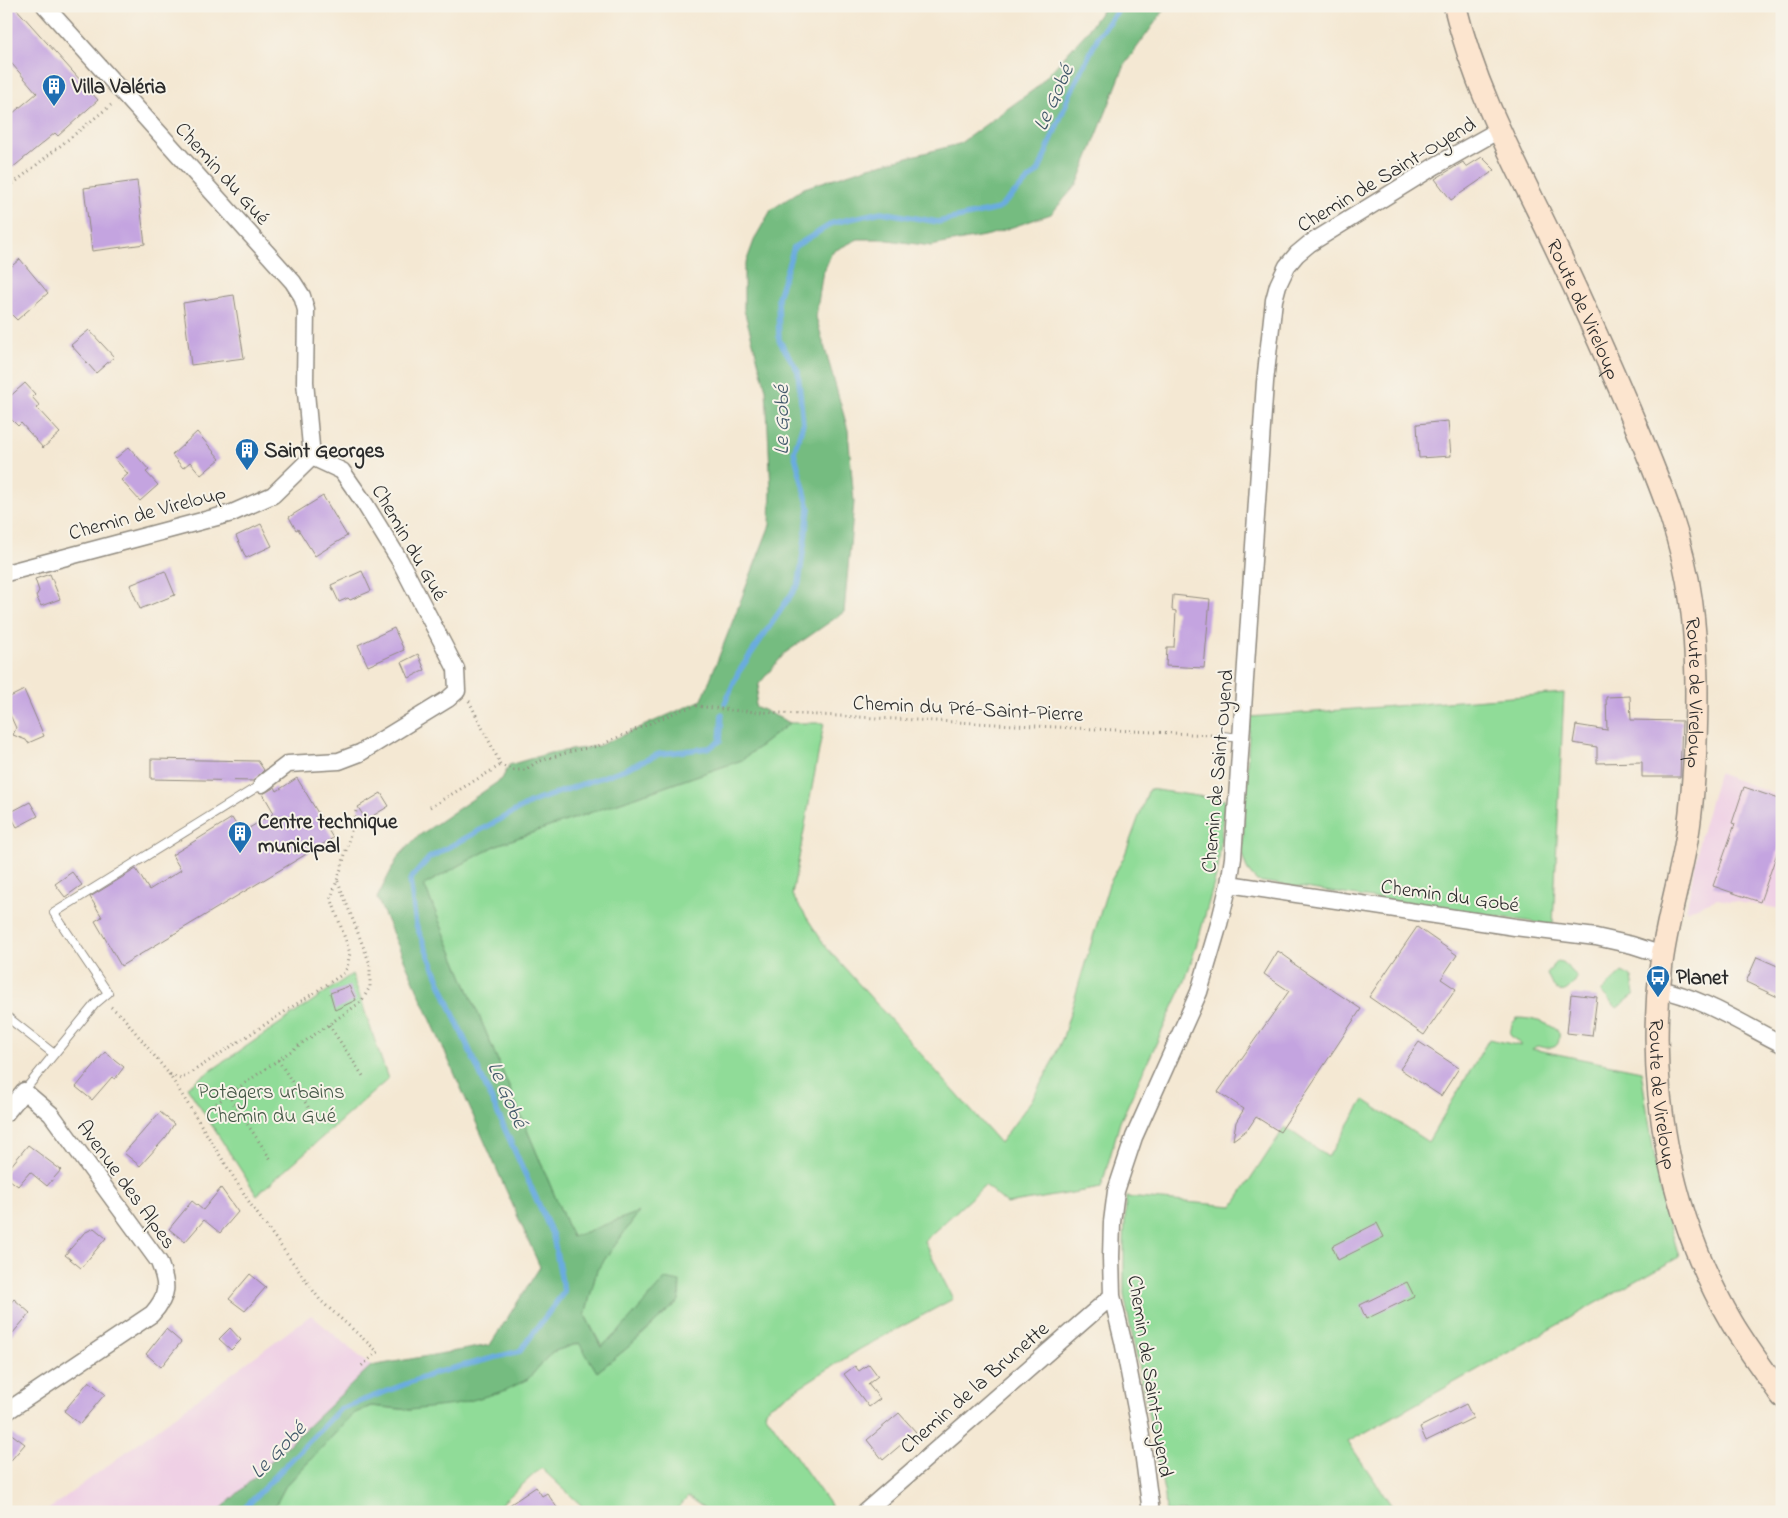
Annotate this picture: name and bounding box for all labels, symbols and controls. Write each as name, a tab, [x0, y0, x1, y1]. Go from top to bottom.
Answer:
water label: Le Gobé	[1026, 59, 1084, 136]
building icon: Villa Valéria	[41, 73, 67, 107]
place label: Villa Valéria	[71, 73, 166, 103]
street label: Chemin de Saint-Oyend	[1292, 110, 1483, 243]
street label: Chemin du Gué	[167, 116, 277, 233]
street label: Route de Vireloup	[1537, 235, 1627, 385]
water label: Le Gobé	[767, 384, 799, 455]
building icon: Saint Georges	[234, 437, 260, 471]
place label: Saint Georges	[264, 437, 385, 469]
street label: Chemin de Vireloup	[66, 479, 229, 549]
street label: Chemin du Gué	[363, 479, 454, 607]
street label: Route de Vireloup	[1676, 616, 1709, 769]
street label: Chemin de Saint-Oyend	[1195, 668, 1245, 874]
street label: Chemin du Pré-Saint-Pierre	[852, 689, 1084, 731]
place label: Centre technique municipal	[258, 808, 398, 862]
building icon: Centre technique municipal	[227, 820, 253, 854]
street label: Chemin du Gobé	[1379, 872, 1521, 922]
bus stop icon: Planet	[1645, 964, 1671, 998]
place label: Planet	[1676, 964, 1730, 994]
street label: Route de Vireloup	[1640, 1019, 1684, 1173]
water label: Le Gobé	[477, 1057, 535, 1135]
park label: Potagers urbains Chemin du Gué	[197, 1078, 345, 1132]
street label: Avenue des Alpes	[68, 1114, 183, 1256]
street label: Chemin de Saint-Oyend	[1116, 1273, 1180, 1480]
street label: Chemin de la Brunette	[894, 1315, 1057, 1462]
water label: Le Gobé	[243, 1414, 316, 1487]

